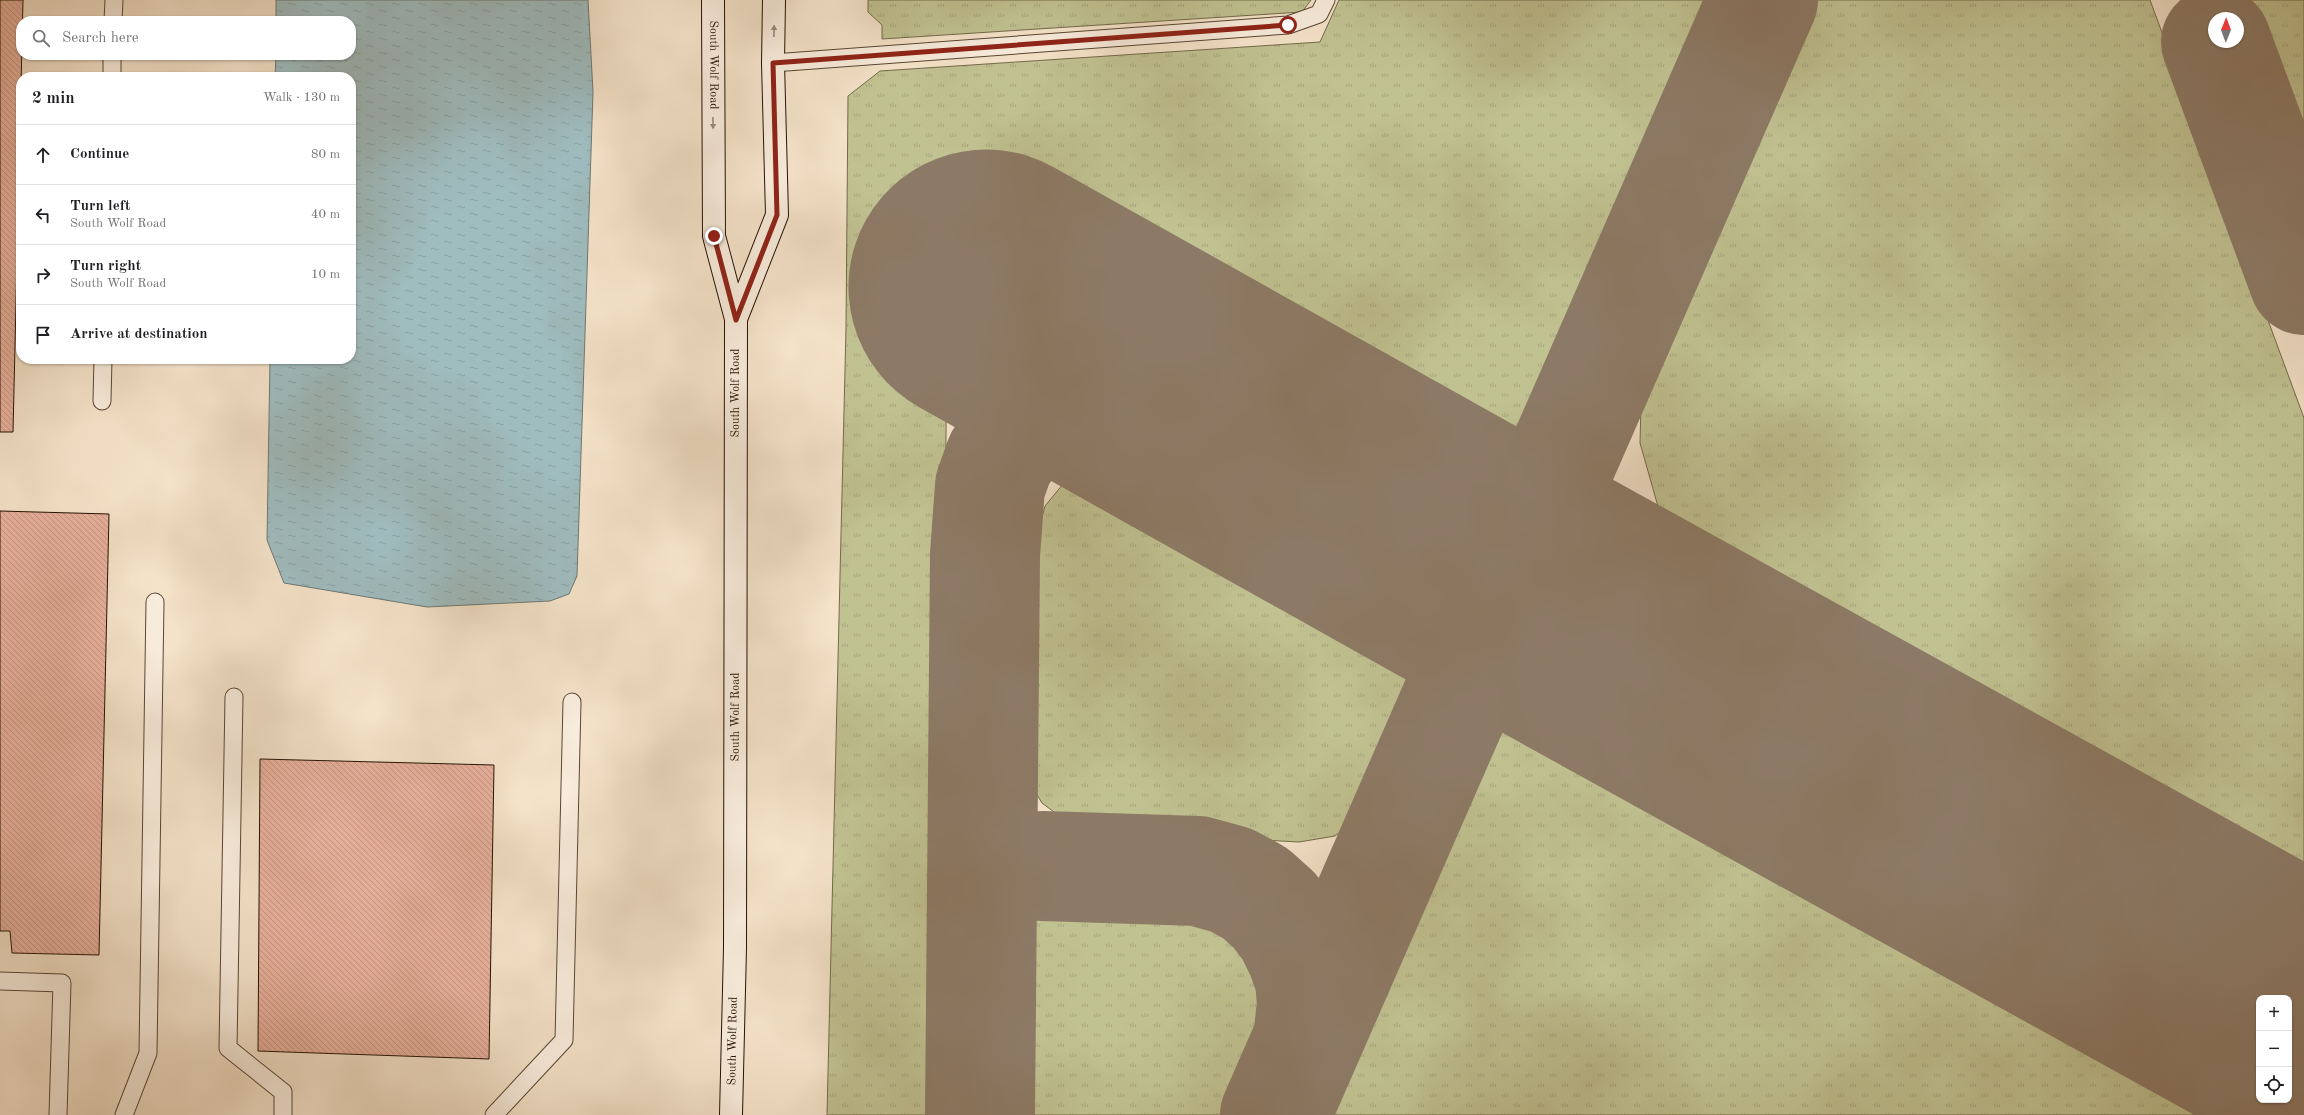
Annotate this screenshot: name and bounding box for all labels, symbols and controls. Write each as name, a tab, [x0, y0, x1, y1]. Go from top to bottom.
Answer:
north arrow	[2208, 12, 2244, 48]
search box	[16, 16, 356, 60]
route start	[1279, 16, 1297, 34]
street label: South Wolf Road	[707, 21, 719, 109]
one-way arrow	[771, 24, 777, 37]
icon: search	[30, 27, 52, 49]
text: Search here	[62, 31, 139, 46]
text: 2 min	[32, 90, 75, 107]
text: Walk · 130 m	[263, 91, 340, 104]
one-way arrow	[709, 117, 716, 129]
icon: ahead	[32, 144, 54, 166]
text: Continue	[70, 147, 129, 162]
text: 80 m	[311, 148, 340, 161]
text: Turn left	[70, 199, 130, 214]
icon: left	[32, 204, 54, 226]
text: 40 m	[311, 208, 340, 221]
text: South Wolf Road	[70, 217, 166, 230]
route end	[705, 227, 723, 245]
text: Turn right	[70, 259, 141, 274]
icon: right	[32, 264, 54, 286]
text: 10 m	[311, 268, 340, 281]
text: South Wolf Road	[70, 277, 166, 290]
icon: arrive	[32, 324, 54, 346]
text: Arrive at destination	[70, 327, 208, 342]
street label: South Wolf Road	[730, 349, 742, 437]
street label: South Wolf Road	[730, 673, 742, 761]
map controls	[2256, 995, 2292, 1103]
button: +	[2256, 995, 2292, 1031]
street label: South Wolf Road	[726, 996, 740, 1086]
button: −	[2256, 1031, 2292, 1067]
button: locate	[2256, 1067, 2292, 1103]

